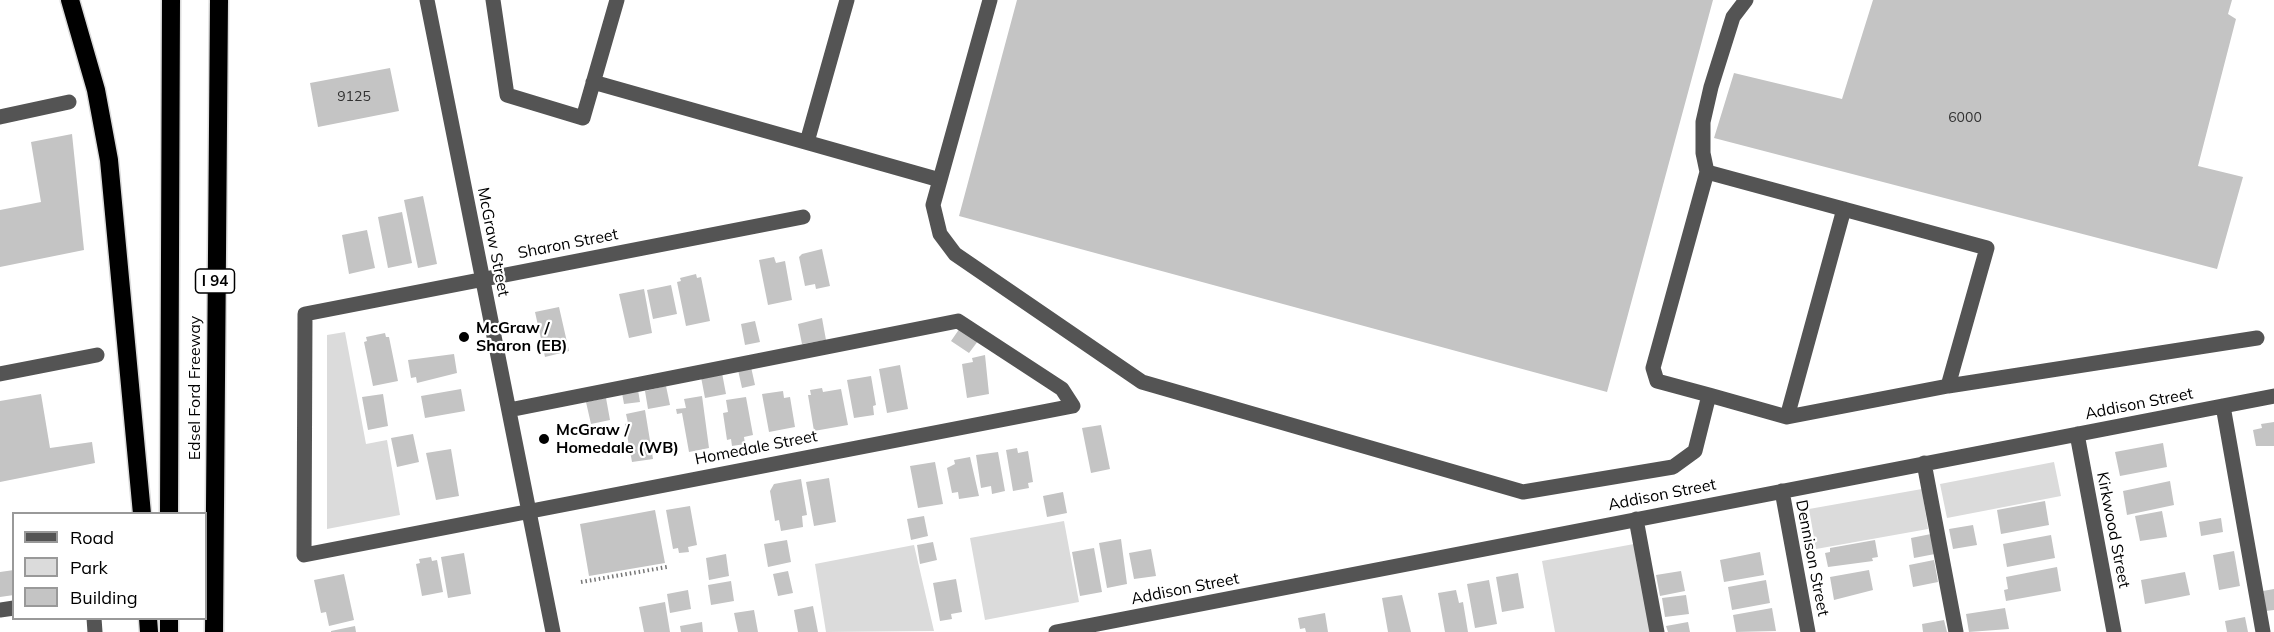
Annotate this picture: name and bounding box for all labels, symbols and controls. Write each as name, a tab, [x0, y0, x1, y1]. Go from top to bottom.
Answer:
house number: 9125	[337, 89, 371, 105]
house number: 6000	[1948, 110, 1982, 126]
street label: McGraw Street	[473, 186, 513, 298]
street label: Sharon Street	[516, 225, 620, 263]
road number: I 94	[196, 269, 234, 293]
street label: Edsel Ford Freeway	[185, 316, 205, 460]
place label: McGraw / Sharon (EB)	[476, 318, 568, 356]
marker: McGraw / Sharon (EB)	[457, 330, 471, 344]
street label: Addison Street	[2083, 384, 2195, 424]
place label: McGraw / Homedale (WB)	[556, 420, 679, 458]
street label: Homedale Street	[693, 427, 819, 469]
marker: McGraw / Homedale (WB)	[537, 432, 551, 446]
street label: Kirkwood Street	[2092, 470, 2134, 590]
street label: Addison Street	[1606, 475, 1718, 515]
street label: Dennison Street	[1791, 498, 1833, 618]
legend	[12, 512, 207, 620]
text: Road	[70, 526, 114, 549]
text: Park	[70, 556, 108, 579]
street label: Addison Street	[1129, 569, 1241, 609]
text: Building	[70, 586, 138, 609]

